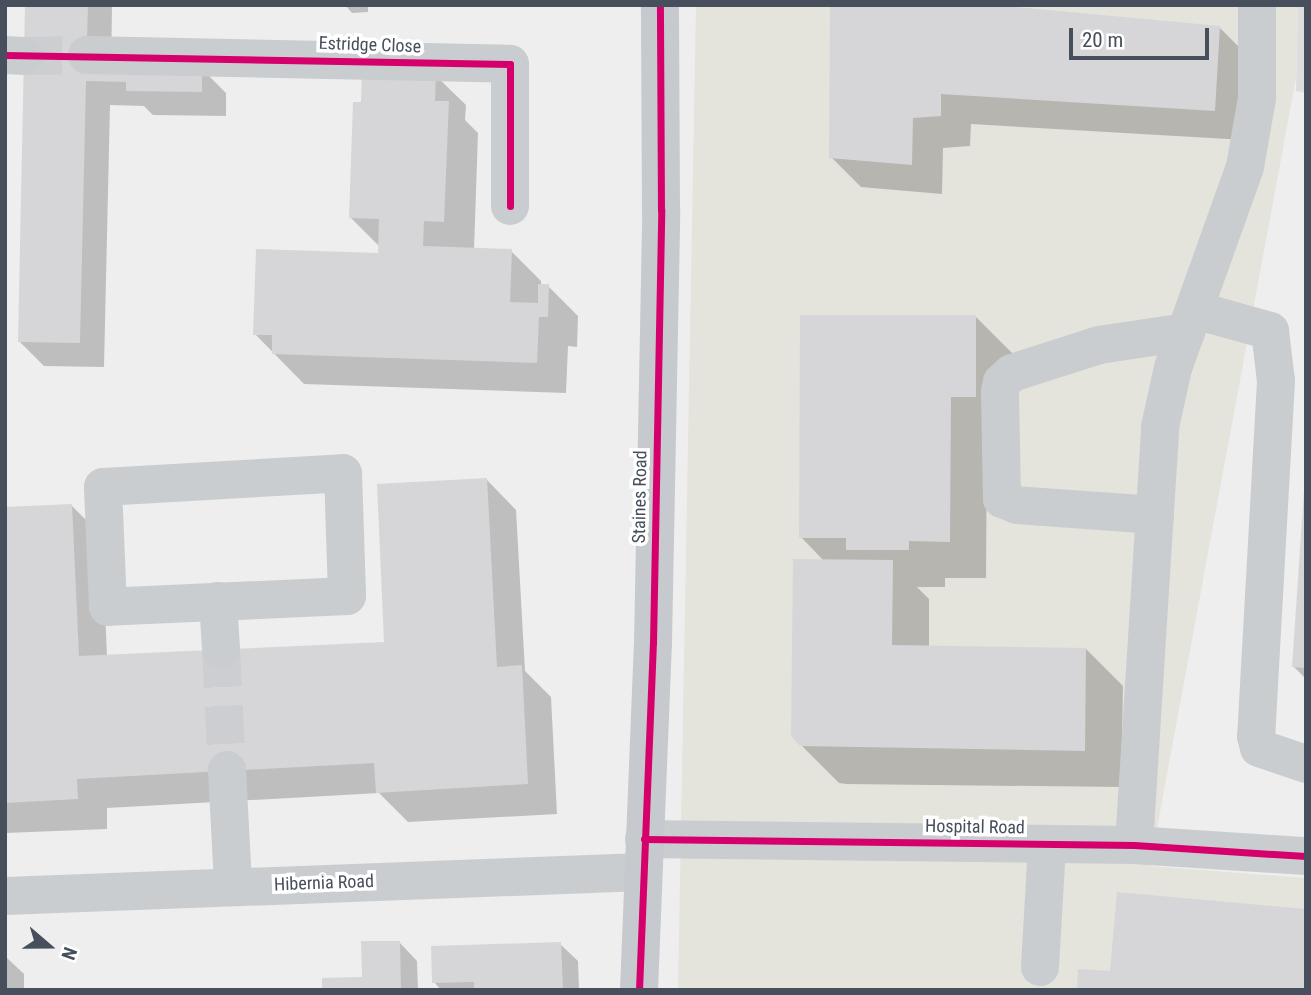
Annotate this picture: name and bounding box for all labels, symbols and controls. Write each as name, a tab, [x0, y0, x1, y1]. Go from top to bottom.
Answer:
scale bar	[1073, 14, 1213, 58]
text: 20 m	[1082, 28, 1123, 52]
street label: Estridge Close	[318, 32, 422, 58]
street label: Staines Road	[628, 450, 652, 544]
street label: Hospital Road	[925, 815, 1025, 839]
street label: Hibernia Road	[274, 870, 374, 896]
north arrow	[14, 911, 84, 981]
text: N	[56, 944, 82, 963]

